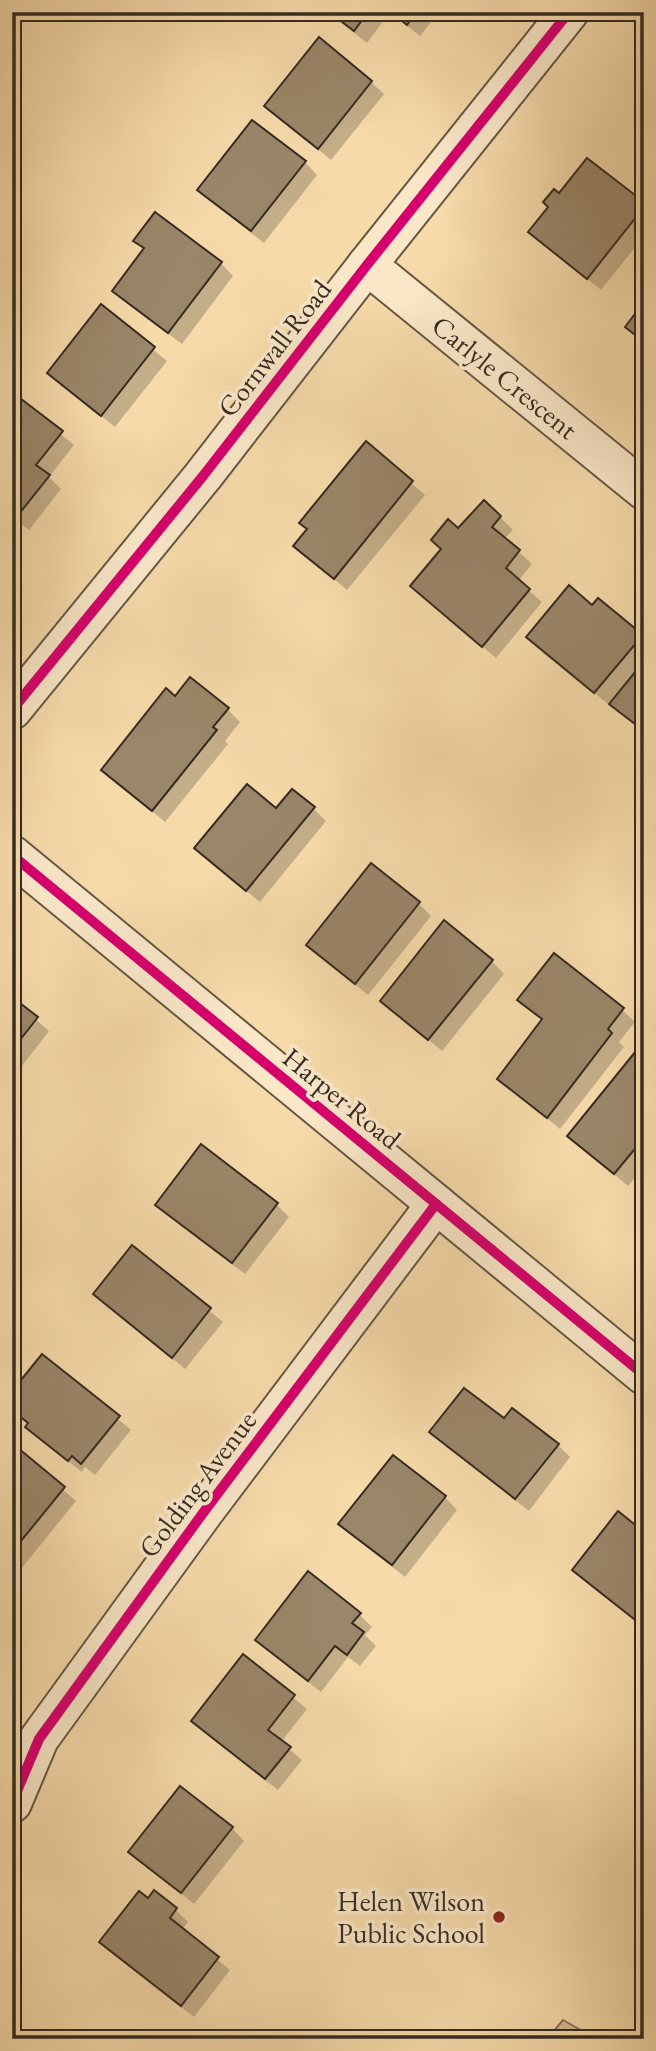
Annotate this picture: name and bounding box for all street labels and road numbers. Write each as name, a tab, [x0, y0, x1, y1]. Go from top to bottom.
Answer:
street label: Cornwall Road	[209, 271, 339, 424]
street label: Carlyle Crescent	[425, 307, 585, 447]
street label: Harper Road	[275, 1039, 409, 1157]
street label: Golding Avenue	[130, 1403, 264, 1565]

